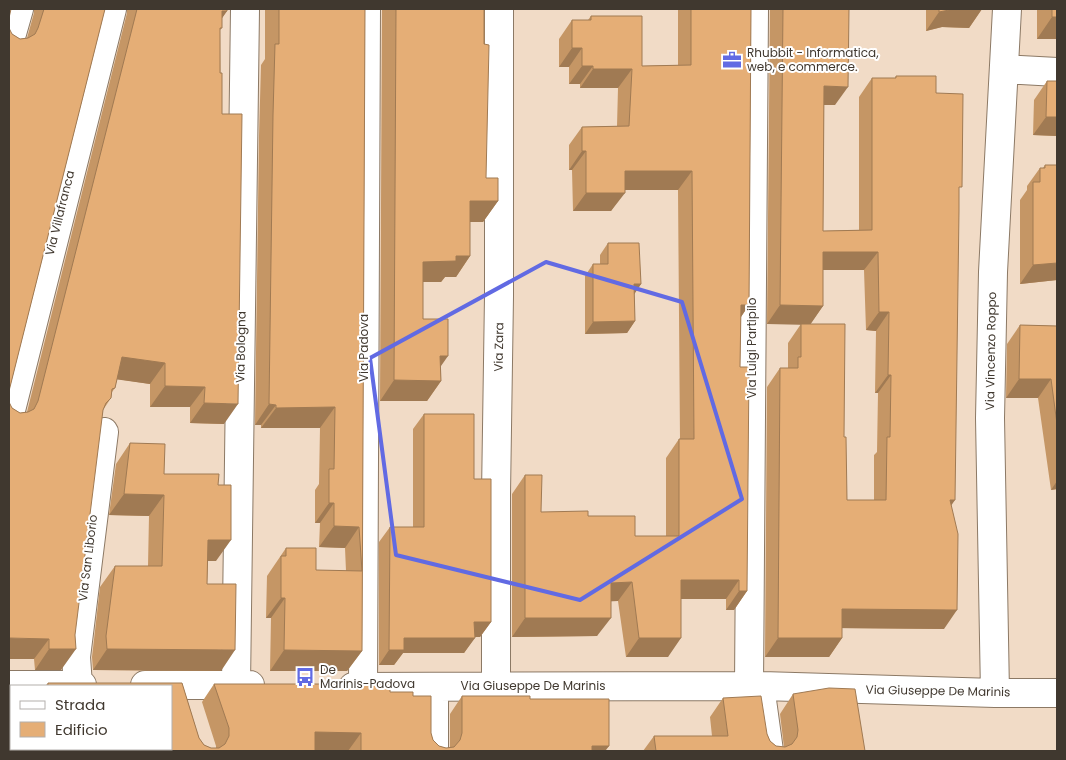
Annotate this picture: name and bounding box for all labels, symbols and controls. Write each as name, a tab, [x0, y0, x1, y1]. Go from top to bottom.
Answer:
place label: Rhubbit - Informatica, web, e commerce.	[747, 44, 879, 75]
office icon: Rhubbit - Informatica, web, e commerce.	[721, 49, 743, 71]
street label: Via Villafranca	[41, 169, 78, 257]
street label: Via Vincenzo Roppo	[981, 291, 1000, 411]
street label: Via Luigi Partipilo	[743, 297, 760, 399]
street label: Via Bologna	[231, 311, 250, 383]
street label: Via Padova	[355, 314, 372, 382]
street label: Via Zara	[490, 322, 507, 372]
street label: Via San Liborio	[74, 513, 101, 602]
place label: De Marinis-Padova	[320, 661, 415, 692]
bus stop icon: De Marinis-Padova	[294, 666, 316, 688]
street label: Via Giuseppe De Marinis	[461, 677, 605, 694]
street label: Via Giuseppe De Marinis	[865, 681, 1011, 700]
legend	[10, 685, 172, 750]
text: Strada	[55, 694, 105, 715]
text: Edificio	[55, 719, 108, 740]

